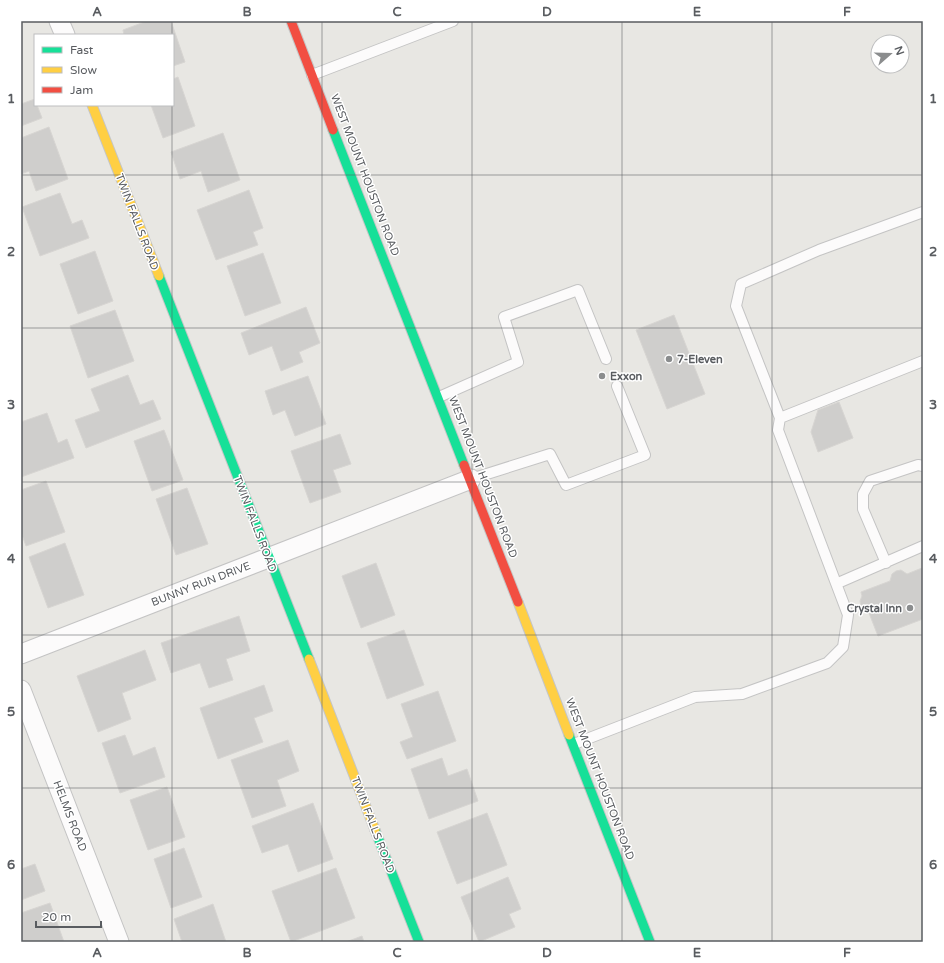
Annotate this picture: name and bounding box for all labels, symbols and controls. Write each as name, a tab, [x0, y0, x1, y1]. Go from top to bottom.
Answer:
text: A	[92, 4, 102, 20]
text: B	[242, 4, 252, 20]
text: C	[392, 4, 402, 20]
text: D	[542, 4, 552, 20]
text: E	[693, 4, 701, 20]
text: F	[843, 4, 851, 20]
legend	[34, 34, 174, 106]
north arrow	[870, 34, 910, 74]
text: Fast	[70, 43, 94, 57]
text: N	[891, 44, 907, 57]
text: Slow	[70, 63, 97, 77]
text: Jam	[70, 83, 93, 97]
text: 1	[7, 91, 15, 107]
text: 1	[929, 91, 937, 107]
street label: WEST MOUNT HOUSTON ROAD	[328, 92, 402, 258]
street label: TWIN FALLS ROAD	[113, 172, 161, 272]
text: 2	[7, 244, 15, 260]
text: 2	[929, 244, 937, 260]
place label: 7-Eleven	[677, 353, 723, 366]
marker: 7-Eleven	[664, 354, 674, 364]
place label: Exxon	[610, 370, 643, 383]
marker: Exxon	[597, 371, 607, 381]
street label: WEST MOUNT HOUSTON ROAD	[446, 394, 520, 560]
text: 3	[7, 397, 15, 413]
text: 3	[929, 397, 937, 413]
street label: TWIN FALLS ROAD	[231, 474, 279, 574]
text: 4	[7, 551, 16, 567]
text: 4	[929, 551, 938, 567]
street label: BUNNY RUN DRIVE	[150, 559, 252, 609]
place label: Crystal Inn	[847, 602, 902, 616]
marker: Crystal Inn	[905, 603, 915, 613]
street label: WEST MOUNT HOUSTON ROAD	[563, 696, 637, 862]
text: 5	[7, 704, 15, 720]
text: 5	[929, 704, 937, 720]
street label: TWIN FALLS ROAD	[349, 775, 397, 875]
street label: HELMS ROAD	[50, 779, 90, 853]
text: 6	[7, 857, 15, 873]
text: 6	[929, 857, 937, 873]
scale bar	[36, 903, 101, 929]
text: 20 m	[42, 910, 71, 924]
text: A	[92, 945, 102, 961]
text: B	[242, 945, 252, 961]
text: C	[392, 945, 402, 961]
text: D	[542, 945, 552, 961]
text: E	[693, 945, 701, 961]
text: F	[843, 945, 851, 961]

